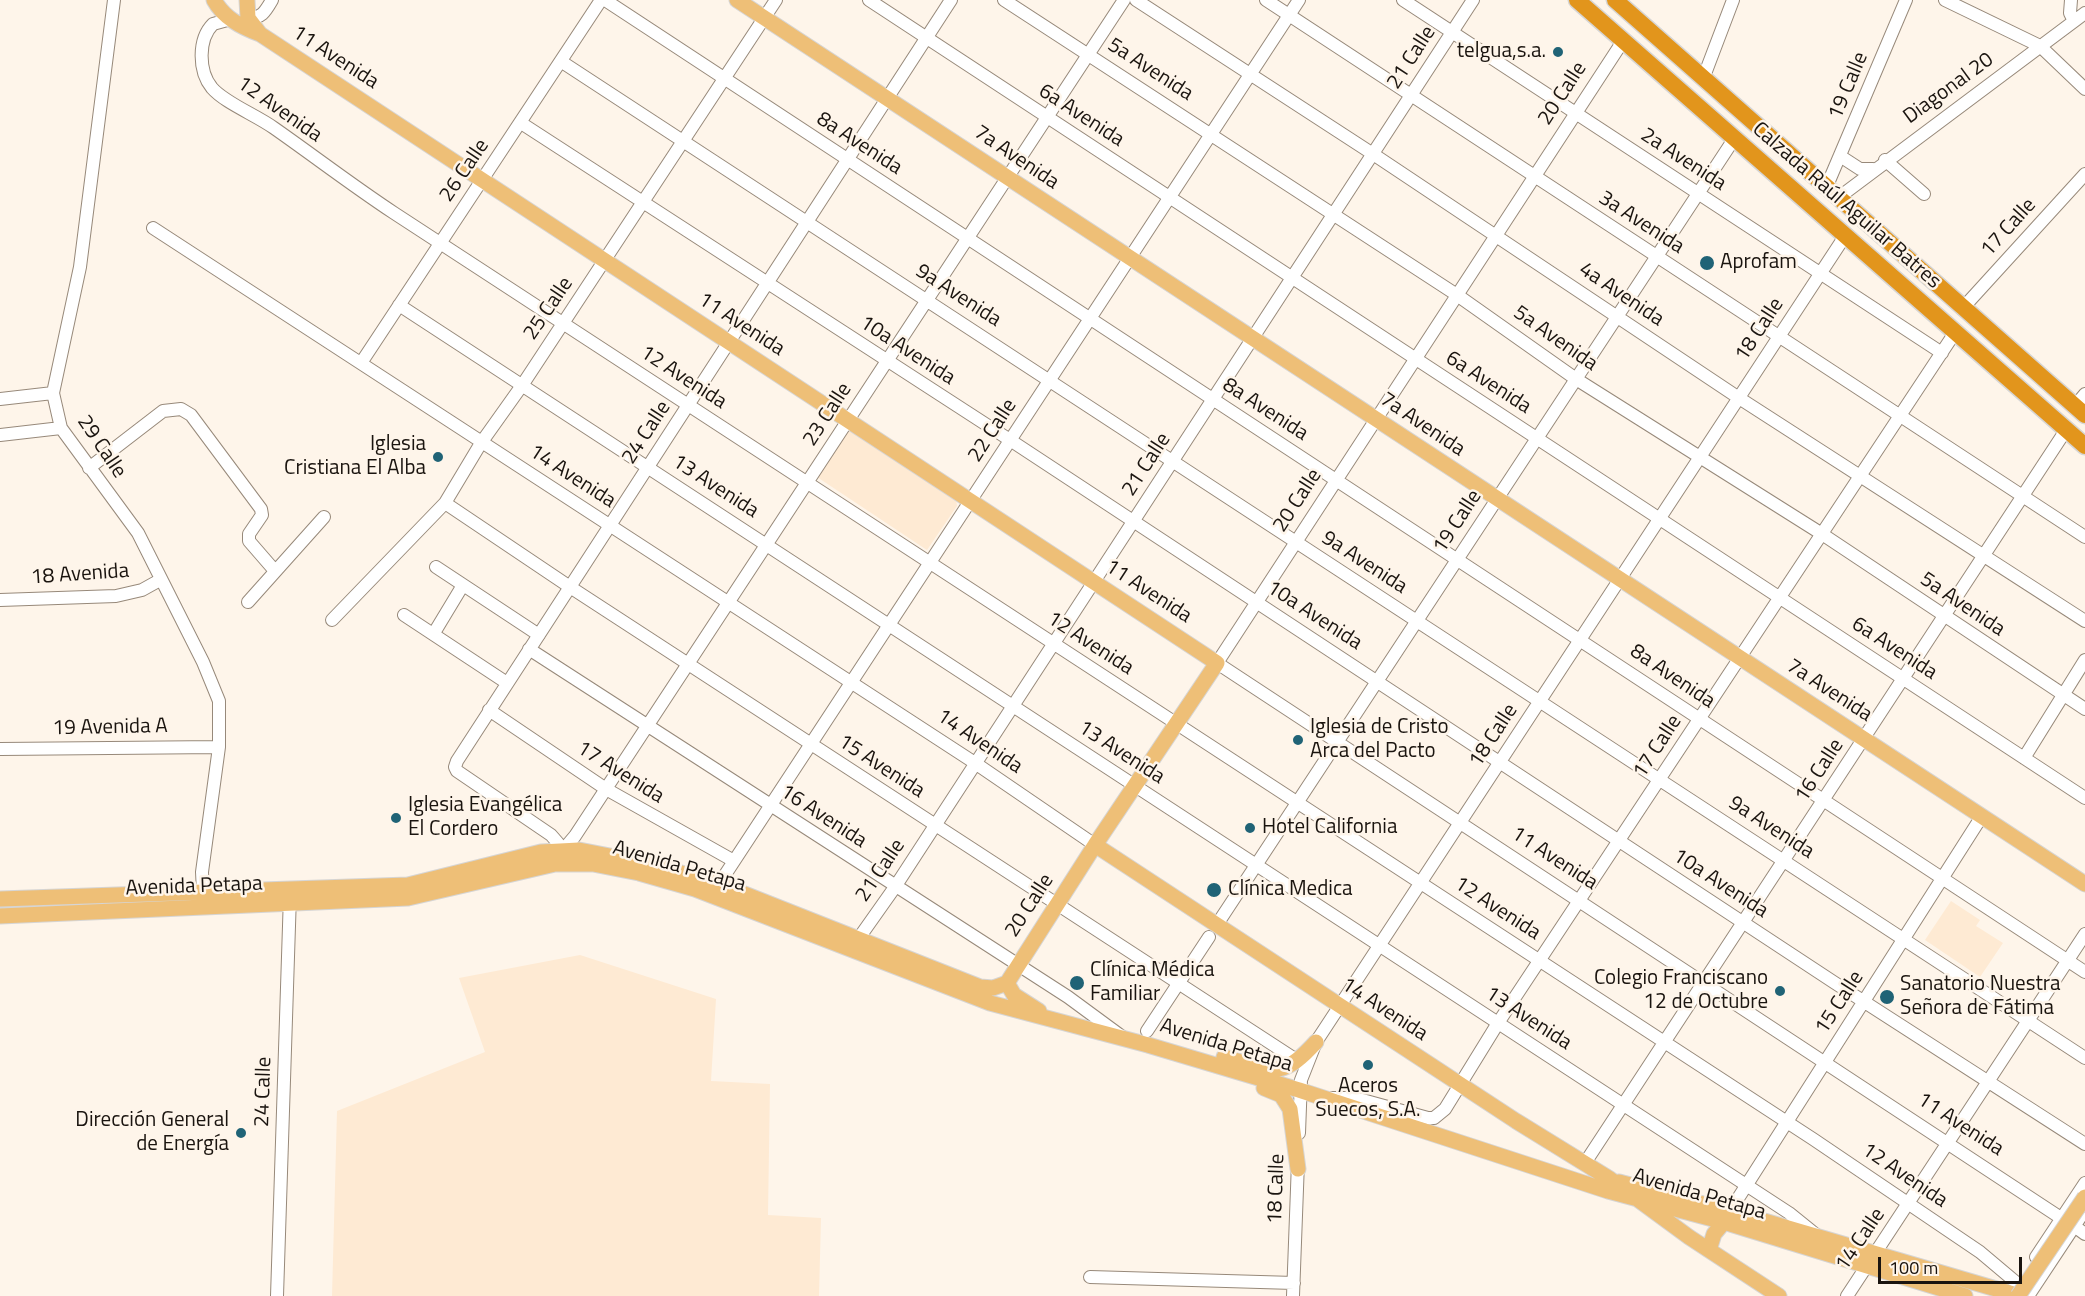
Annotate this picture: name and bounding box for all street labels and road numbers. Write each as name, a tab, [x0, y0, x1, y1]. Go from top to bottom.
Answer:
street label: 11 Avenida	[287, 21, 383, 95]
street label: 21 Calle	[1382, 22, 1442, 94]
street label: 5a Avenida	[1102, 33, 1198, 107]
street label: Diagonal 20	[1899, 48, 1999, 130]
street label: 19 Calle	[1824, 49, 1874, 123]
street label: 20 Calle	[1533, 58, 1593, 130]
street label: 12 Avenida	[232, 71, 326, 149]
street label: 6a Avenida	[1033, 79, 1129, 153]
street label: 8a Avenida	[811, 107, 907, 181]
street label: Calzada Raúl Aguilar Batres	[1747, 117, 1945, 295]
street label: 7a Avenida	[969, 120, 1063, 196]
street label: 2a Avenida	[1635, 123, 1731, 197]
street label: 26 Calle	[435, 135, 495, 207]
street label: 3a Avenida	[1593, 186, 1689, 260]
street label: 17 Calle	[1976, 193, 2042, 263]
street label: 4a Avenida	[1574, 257, 1668, 333]
street label: 9a Avenida	[910, 259, 1006, 333]
street label: 25 Calle	[519, 273, 579, 345]
street label: 11 Avenida	[693, 288, 789, 362]
street label: 18 Calle	[1730, 294, 1790, 366]
street label: 5a Avenida	[1508, 301, 1602, 377]
street label: 10a Avenida	[855, 311, 959, 391]
street label: 12 Avenida	[635, 341, 731, 415]
street label: 6a Avenida	[1440, 346, 1536, 420]
street label: 8a Avenida	[1217, 373, 1313, 447]
street label: 23 Calle	[798, 379, 858, 451]
street label: 7a Avenida	[1375, 387, 1469, 463]
street label: 22 Calle	[963, 395, 1023, 467]
street label: 24 Calle	[617, 397, 677, 469]
street label: 29 Calle	[71, 411, 131, 483]
street label: 21 Calle	[1117, 429, 1177, 501]
street label: 14 Avenida	[524, 440, 620, 514]
street label: 13 Avenida	[667, 450, 763, 524]
street label: 20 Calle	[1268, 465, 1328, 537]
street label: 19 Calle	[1428, 486, 1488, 558]
street label: 9a Avenida	[1316, 526, 1412, 600]
street label: 11 Avenida	[1100, 555, 1196, 629]
street label: 18 Avenida	[30, 559, 130, 591]
street label: 5a Avenida	[1915, 567, 2009, 643]
street label: 10a Avenida	[1262, 576, 1366, 656]
street label: 12 Avenida	[1042, 607, 1138, 681]
street label: 6a Avenida	[1846, 612, 1942, 686]
street label: 8a Avenida	[1625, 639, 1719, 715]
street label: 7a Avenida	[1781, 654, 1877, 728]
street label: 18 Calle	[1464, 700, 1524, 772]
street label: 14 Avenida	[931, 704, 1027, 780]
street label: 17 Calle	[1628, 711, 1688, 783]
street label: 19 Avenida A	[52, 714, 168, 742]
street label: 13 Avenida	[1073, 716, 1169, 790]
street label: 15 Avenida	[833, 730, 929, 804]
street label: 16 Calle	[1790, 735, 1850, 807]
street label: 17 Avenida	[572, 736, 668, 810]
street label: 16 Avenida	[775, 780, 871, 854]
street label: 9a Avenida	[1723, 791, 1819, 865]
street label: 11 Avenida	[1506, 822, 1602, 896]
street label: 21 Calle	[851, 835, 911, 907]
street label: Avenida Petapa	[610, 836, 748, 898]
street label: 10a Avenida	[1668, 844, 1772, 924]
street label: 20 Calle	[1000, 870, 1060, 942]
street label: Avenida Petapa	[125, 872, 263, 902]
street label: 12 Avenida	[1449, 872, 1545, 946]
street label: 15 Calle	[1810, 967, 1870, 1039]
street label: 14 Avenida	[1336, 973, 1432, 1047]
street label: 13 Avenida	[1480, 982, 1576, 1056]
street label: Avenida Petapa	[1157, 1014, 1295, 1078]
street label: 24 Calle	[250, 1056, 278, 1128]
street label: 11 Avenida	[1912, 1088, 2008, 1162]
street label: 12 Avenida	[1856, 1138, 1952, 1214]
street label: 18 Calle	[1263, 1153, 1291, 1225]
street label: Avenida Petapa	[1630, 1164, 1768, 1226]
street label: 14 Calle	[1831, 1204, 1891, 1276]

